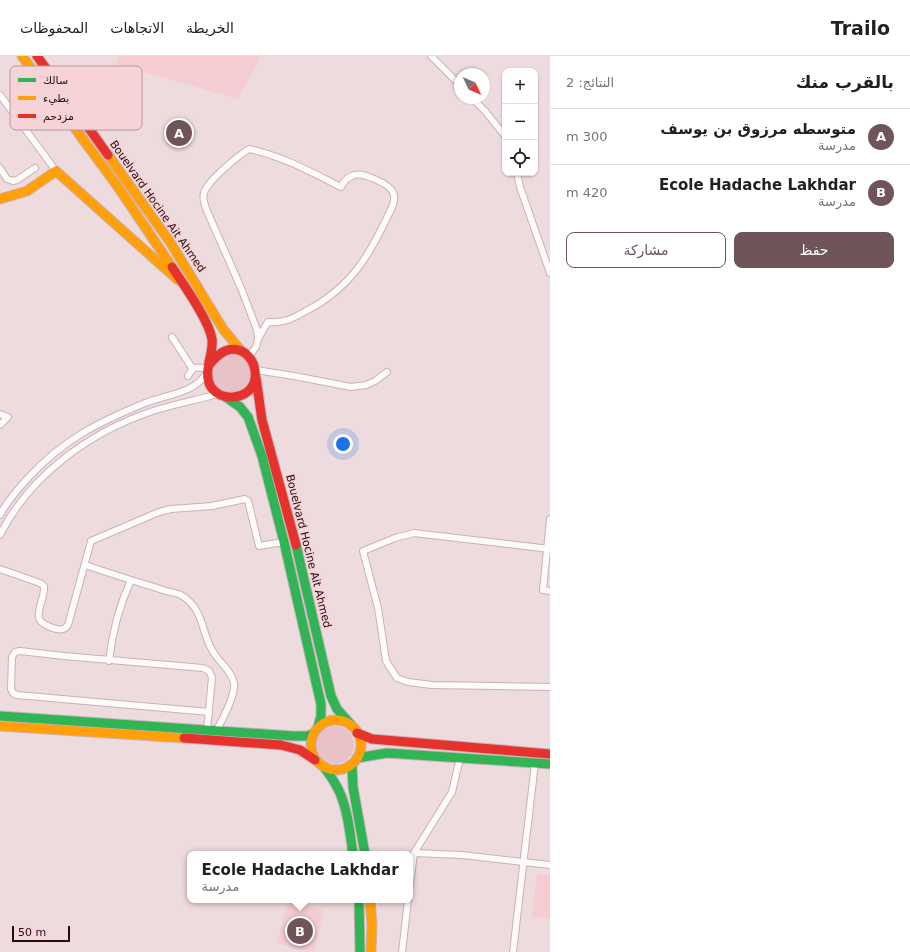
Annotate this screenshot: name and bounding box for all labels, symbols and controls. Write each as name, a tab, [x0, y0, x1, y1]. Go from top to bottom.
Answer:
text: Trailo	[831, 17, 890, 39]
text: المحفوظات	[20, 20, 88, 36]
text: الاتجاهات	[110, 20, 164, 36]
text: الخريطة	[186, 20, 234, 36]
legend	[10, 66, 142, 130]
north arrow	[454, 68, 490, 104]
map controls	[502, 68, 538, 176]
button: +	[502, 68, 538, 104]
text: بالقرب منك	[796, 72, 894, 92]
text: سالك	[43, 74, 68, 87]
text: النتائج: 2	[566, 75, 614, 90]
text: بطيء	[43, 92, 69, 105]
button: −	[502, 104, 538, 140]
text: مزدحم	[43, 110, 74, 123]
pin: A	[166, 118, 192, 148]
text: متوسطه مرزوق بن يوسف	[660, 120, 856, 138]
text: 300 m	[566, 129, 608, 144]
text: A	[876, 129, 886, 144]
street label: Bouelvard Hocine Ait Ahmed	[107, 138, 208, 275]
text: مدرسة	[818, 138, 856, 153]
button: locate	[502, 140, 538, 176]
text: Ecole Hadache Lakhdar	[659, 176, 856, 194]
text: 420 m	[566, 185, 608, 200]
text: B	[876, 185, 886, 200]
text: مدرسة	[818, 194, 856, 209]
button: مشاركة	[566, 232, 726, 268]
button: حفظ	[734, 232, 894, 268]
your location	[333, 434, 353, 454]
street label: Bouelvard Hocine Ait Ahmed	[283, 473, 334, 629]
popup	[187, 851, 413, 903]
text: Ecole Hadache Lakhdar	[201, 861, 399, 879]
text: مدرسة	[201, 879, 239, 894]
pin: B	[287, 916, 313, 946]
scale bar	[12, 924, 70, 943]
text: 50 m	[18, 926, 46, 939]

